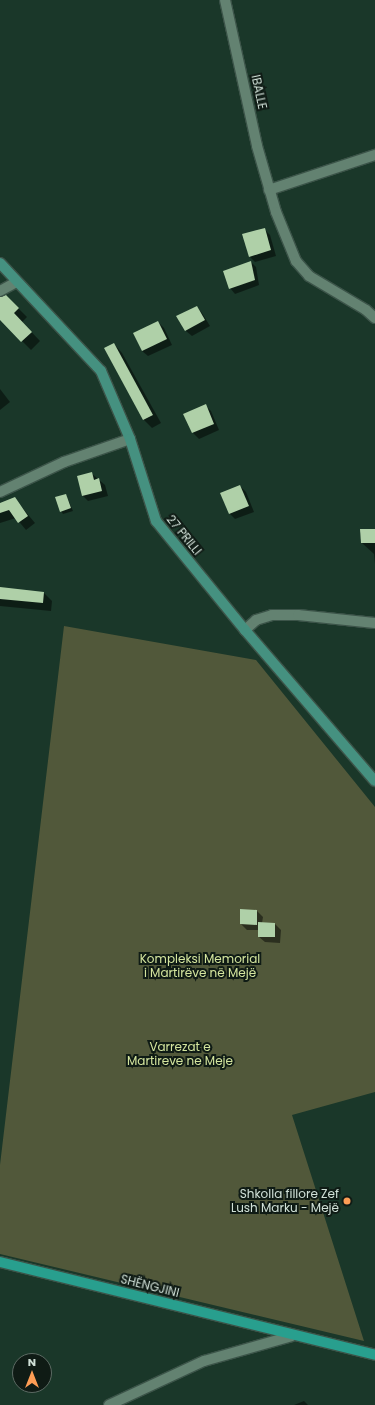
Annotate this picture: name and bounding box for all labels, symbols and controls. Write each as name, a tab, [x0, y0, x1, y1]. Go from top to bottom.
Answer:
street label: IBALLE	[248, 73, 270, 111]
street label: 27 PRILLI	[164, 512, 204, 558]
park label: Kompleksi Memorial i Martirëve në Mejë	[140, 952, 260, 980]
park label: Varrezat e Martireve ne Meje	[127, 1040, 233, 1068]
place label: Shkolla fillore Zef Lush Marku - Mejë	[231, 1187, 339, 1215]
marker: Shkolla fillore Zef Lush Marku - Mejë	[342, 1196, 352, 1206]
street label: SHËNGJINI	[119, 1272, 181, 1300]
north arrow	[12, 1353, 52, 1393]
text: N	[28, 1354, 36, 1370]

